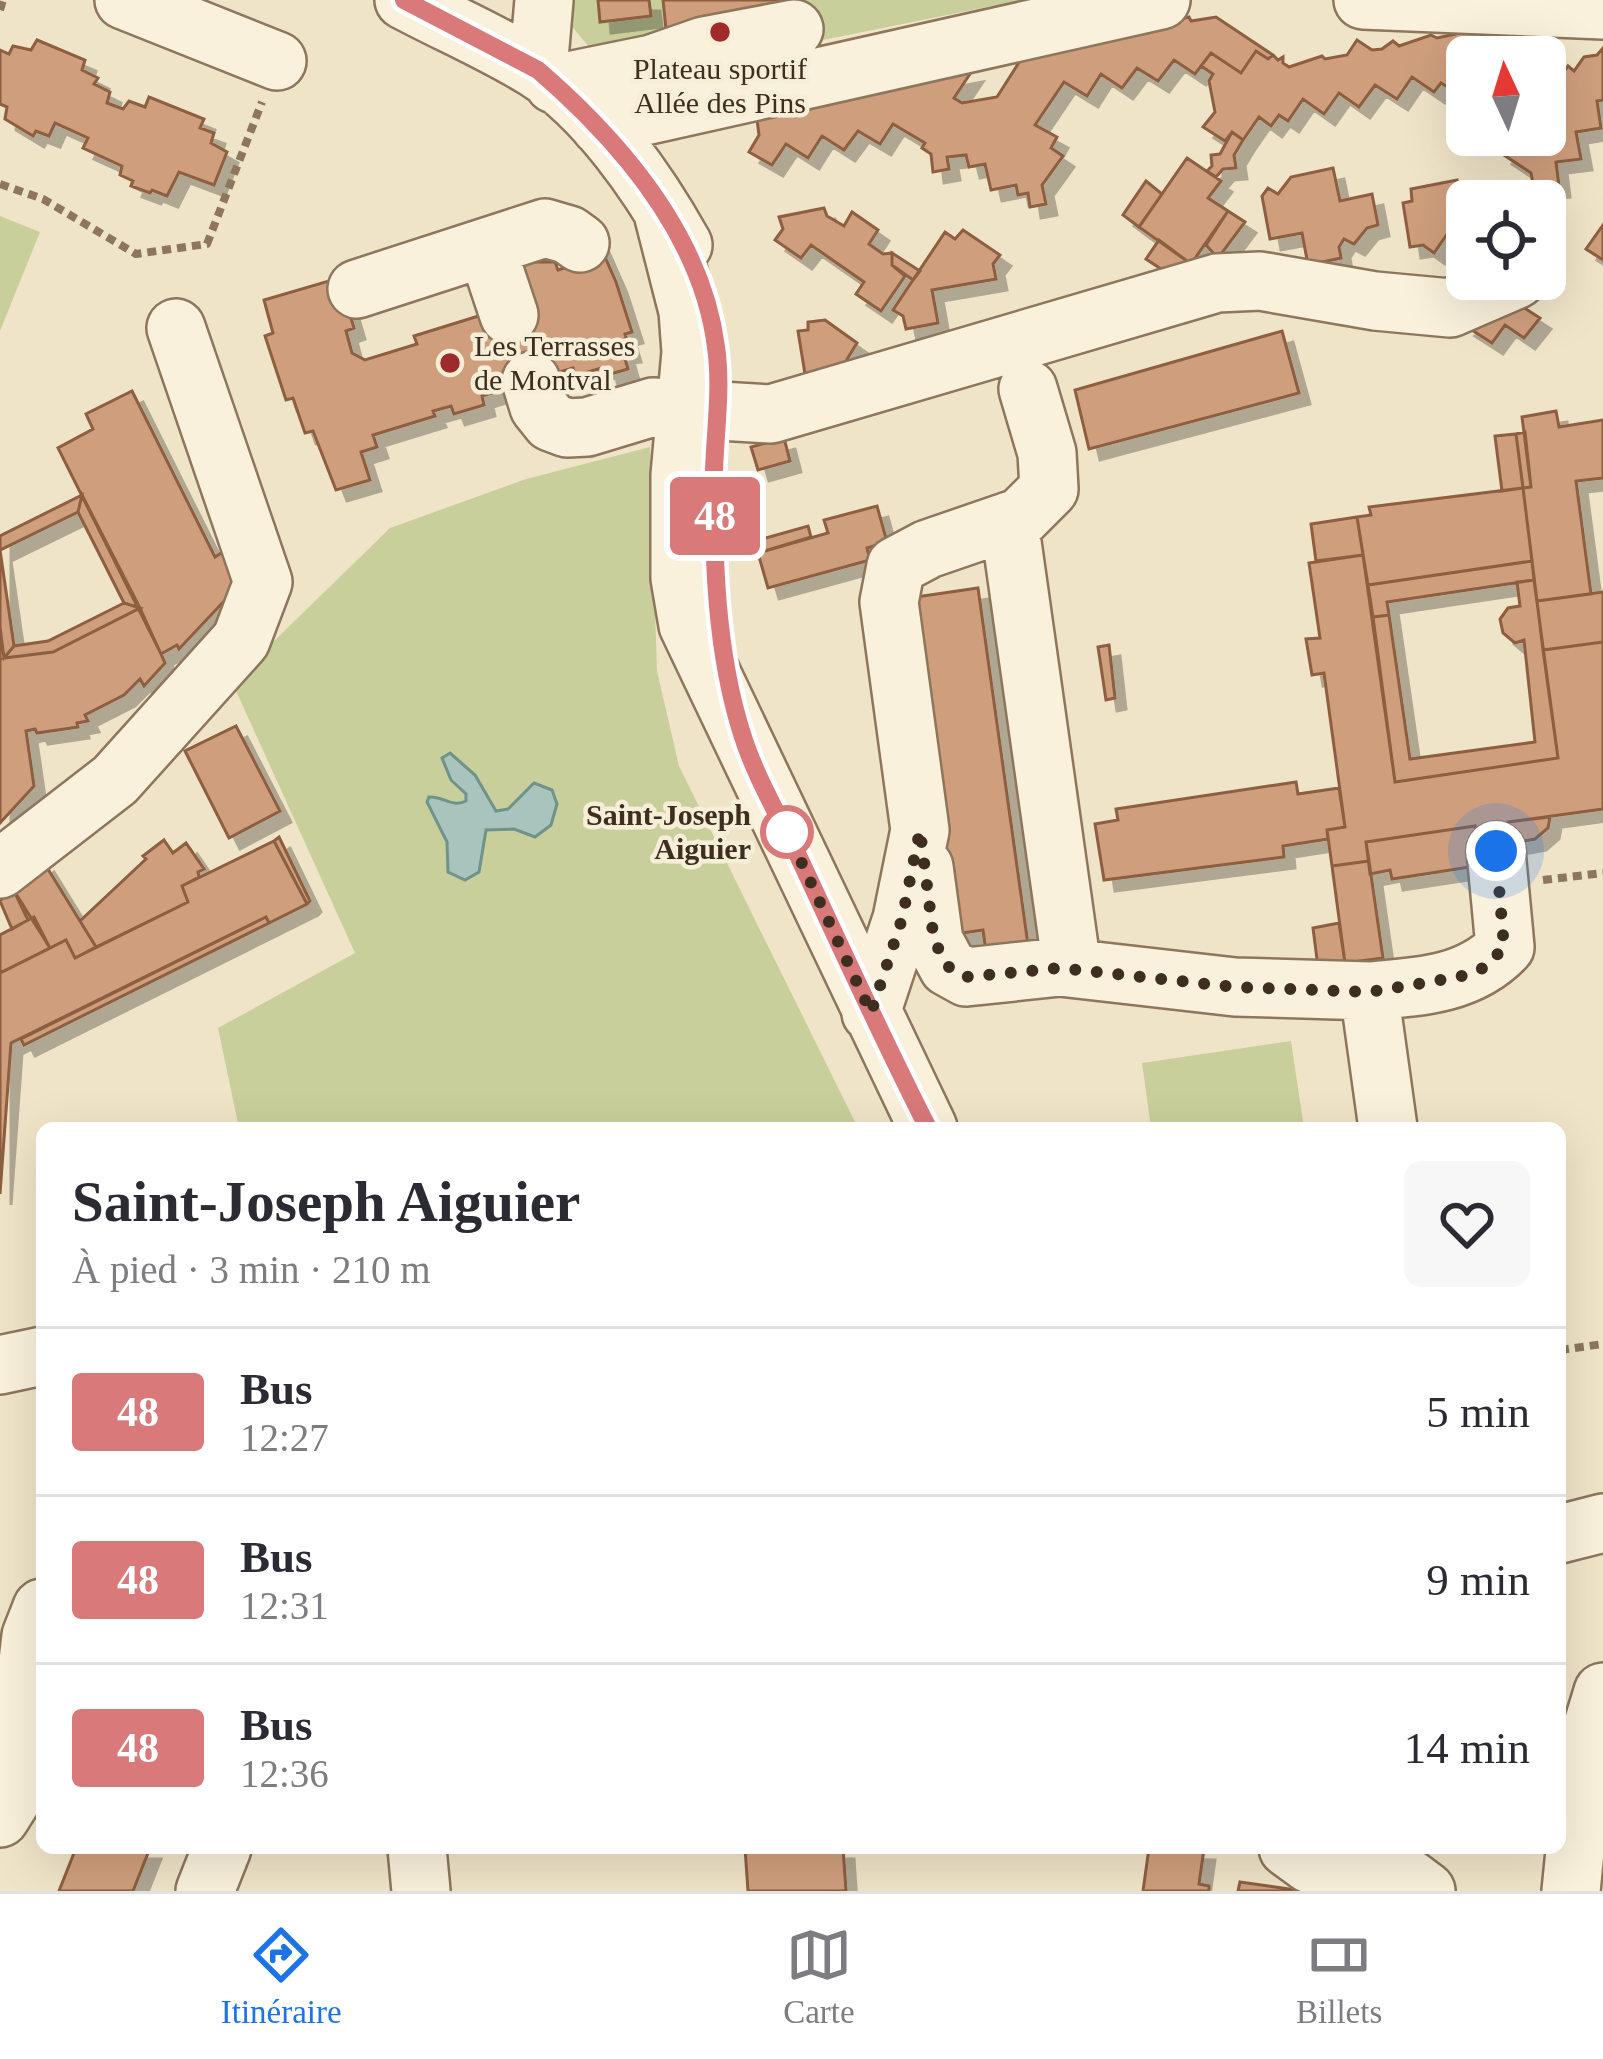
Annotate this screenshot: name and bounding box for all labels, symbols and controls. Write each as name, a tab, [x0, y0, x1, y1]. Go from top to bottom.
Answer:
marker: Plateau sportif Allée des Pins	[707, 19, 733, 45]
north arrow	[1446, 36, 1566, 156]
map controls	[1446, 36, 1566, 300]
place label: Plateau sportif Allée des Pins	[633, 52, 807, 119]
button: locate	[1446, 180, 1566, 300]
place label: Les Terrasses de Montval	[474, 329, 635, 396]
marker: Les Terrasses de Montval	[437, 350, 463, 376]
line badge: 48	[661, 477, 769, 555]
text: 48	[694, 493, 736, 539]
place label: Saint-Joseph Aiguier	[586, 798, 751, 865]
marker: Saint-Joseph Aiguier	[762, 807, 812, 857]
your location	[1466, 821, 1526, 881]
button: heart	[1404, 1161, 1530, 1287]
text: Saint-Joseph Aiguier	[72, 1170, 580, 1233]
text: À pied · 3 min · 210 m	[72, 1248, 431, 1291]
text: Bus	[240, 1364, 313, 1414]
text: 5 min	[1426, 1387, 1530, 1437]
text: 48	[117, 1389, 159, 1435]
text: 12:27	[240, 1416, 329, 1459]
text: Bus	[240, 1532, 313, 1582]
text: 9 min	[1426, 1555, 1530, 1605]
text: 48	[117, 1557, 159, 1603]
text: 12:31	[240, 1584, 329, 1627]
text: Bus	[240, 1700, 313, 1750]
text: 14 min	[1404, 1723, 1530, 1773]
text: 48	[117, 1725, 159, 1771]
text: 12:36	[240, 1752, 329, 1795]
tab: Itinéraire	[221, 1922, 342, 2031]
tab: Carte	[783, 1922, 855, 2031]
tab: Billets	[1296, 1922, 1382, 2031]

